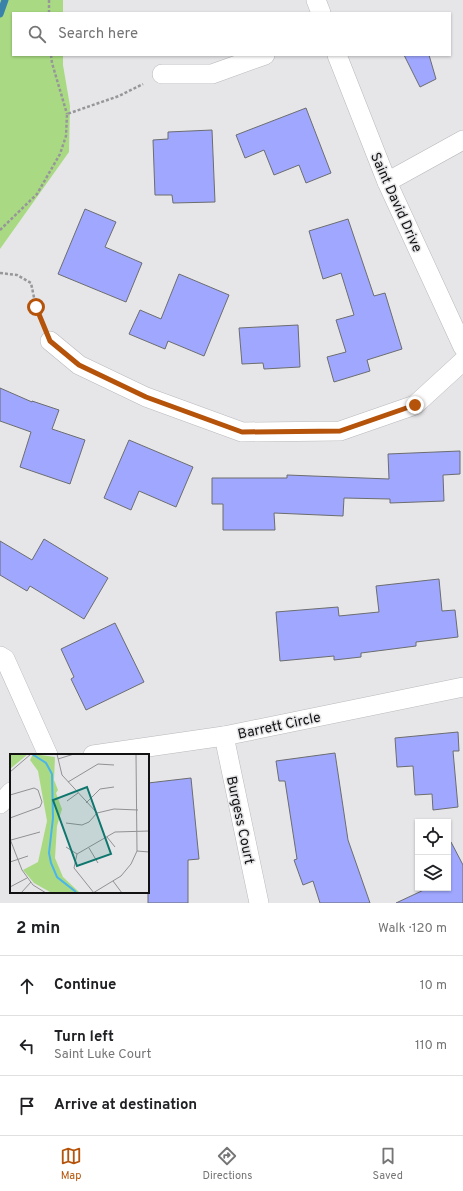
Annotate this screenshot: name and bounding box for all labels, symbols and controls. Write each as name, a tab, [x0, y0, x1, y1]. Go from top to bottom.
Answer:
search box	[12, 12, 451, 56]
icon: search	[26, 23, 48, 45]
text: Search here	[58, 25, 138, 44]
street label: Saint David Drive	[366, 150, 425, 255]
route start	[27, 298, 45, 316]
route end	[406, 396, 424, 414]
street label: Barrett Circle	[236, 709, 322, 744]
inset map	[10, 754, 149, 893]
street label: Burgess Court	[222, 775, 257, 866]
map controls	[415, 819, 451, 891]
button: locate	[415, 819, 451, 855]
button: layers	[415, 855, 451, 891]
text: 2 min	[16, 918, 60, 940]
text: Walk · 120 m	[378, 921, 447, 937]
icon: ahead	[16, 975, 38, 997]
text: Continue	[54, 976, 116, 995]
text: 10 m	[420, 978, 447, 994]
text: Turn left	[54, 1028, 114, 1047]
icon: left	[16, 1035, 38, 1057]
text: 110 m	[415, 1038, 447, 1054]
text: Saint Luke Court	[54, 1047, 151, 1063]
icon: arrive	[16, 1095, 38, 1117]
text: Arrive at destination	[54, 1096, 197, 1115]
tab: Map	[60, 1145, 82, 1183]
tab: Directions	[202, 1145, 252, 1183]
tab: Saved	[373, 1145, 403, 1183]

